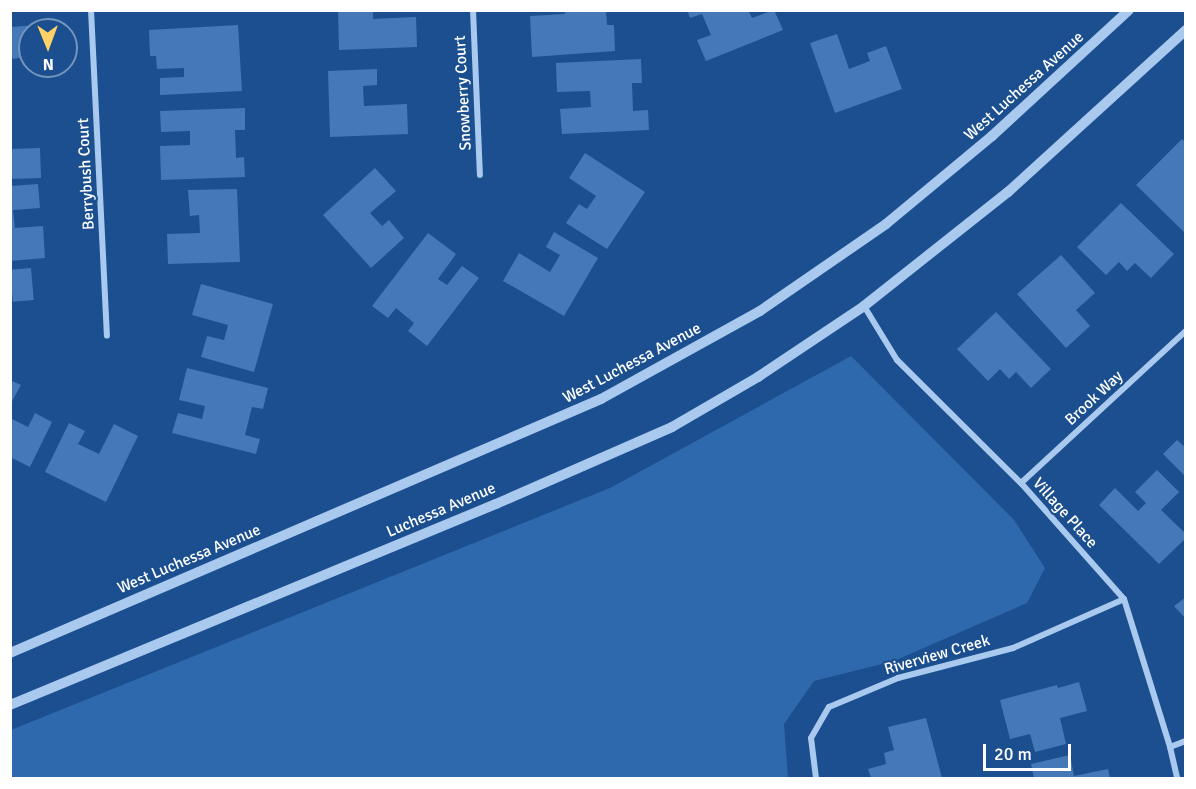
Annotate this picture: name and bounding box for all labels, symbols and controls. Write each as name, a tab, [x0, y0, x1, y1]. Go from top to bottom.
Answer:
north arrow	[18, 18, 78, 78]
street label: West Luchessa Avenue	[960, 27, 1088, 145]
street label: Snowberry Court	[450, 35, 476, 151]
text: N	[43, 54, 54, 74]
street label: Berrybush Court	[73, 117, 99, 231]
street label: West Luchessa Avenue	[560, 318, 704, 408]
street label: Brook Way	[1061, 367, 1127, 429]
street label: Village Place	[1028, 474, 1102, 552]
street label: Luchessa Avenue	[384, 478, 498, 542]
street label: West Luchessa Avenue	[114, 520, 264, 598]
street label: Riverview Creek	[882, 631, 992, 679]
scale bar	[986, 732, 1074, 770]
text: 20 m	[994, 743, 1032, 765]

